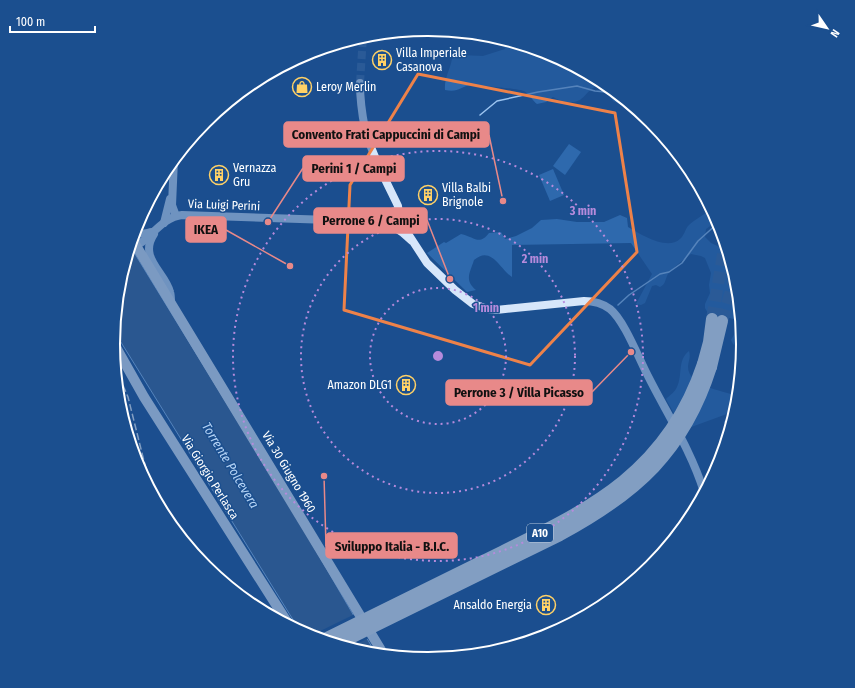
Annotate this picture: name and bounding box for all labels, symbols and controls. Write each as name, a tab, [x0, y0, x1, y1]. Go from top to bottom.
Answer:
scale bar	[10, 8, 95, 34]
north arrow	[807, 8, 847, 48]
text: 100 m	[16, 15, 45, 29]
text: N	[828, 27, 842, 40]
place label: Villa Imperiale Casanova	[396, 46, 467, 74]
building icon: Villa Imperiale Casanova	[371, 49, 393, 71]
shop icon: Leroy Merlin	[291, 76, 313, 98]
place label: Leroy Merlin	[316, 80, 376, 94]
callout: Convento Frati Cappuccini di Campi	[284, 122, 489, 147]
text: Convento Frati Cappuccini di Campi	[292, 127, 480, 142]
callout: Perini 1 / Campi	[303, 156, 404, 181]
place label: Vernazza Gru	[233, 161, 276, 189]
text: Perini 1 / Campi	[312, 161, 396, 176]
building icon: Vernazza Gru	[208, 164, 230, 186]
place label: Villa Balbi Brignole	[442, 181, 491, 209]
building icon: Villa Balbi Brignole	[417, 184, 439, 206]
street label: Via Luigi Perini	[188, 197, 260, 213]
text: 3 min	[569, 204, 596, 218]
callout: Perrone 6 / Campi	[314, 208, 427, 233]
text: Perrone 6 / Campi	[322, 213, 420, 228]
callout: IKEA	[186, 217, 226, 242]
text: IKEA	[194, 222, 219, 237]
text: 2 min	[521, 252, 548, 266]
text: 1 min	[473, 301, 499, 315]
centre of rings	[431, 349, 445, 363]
building icon: Amazon DLG1	[395, 374, 417, 396]
place label: Amazon DLG1	[328, 378, 392, 392]
callout: Perrone 3 / Villa Picasso	[446, 380, 592, 405]
text: Perrone 3 / Villa Picasso	[454, 385, 584, 400]
water label: Torrente Polcevera	[199, 420, 262, 511]
street label: Via 30 Giugno 1960	[259, 429, 319, 515]
street label: Via Giorgio Perlasca	[178, 432, 242, 522]
road number: A10	[527, 524, 553, 542]
callout: Sviluppo Italia - B.I.C.	[326, 533, 457, 558]
text: Sviluppo Italia - B.I.C.	[335, 539, 449, 554]
building icon: Ansaldo Energia	[535, 594, 557, 616]
place label: Ansaldo Energia	[454, 598, 532, 612]

